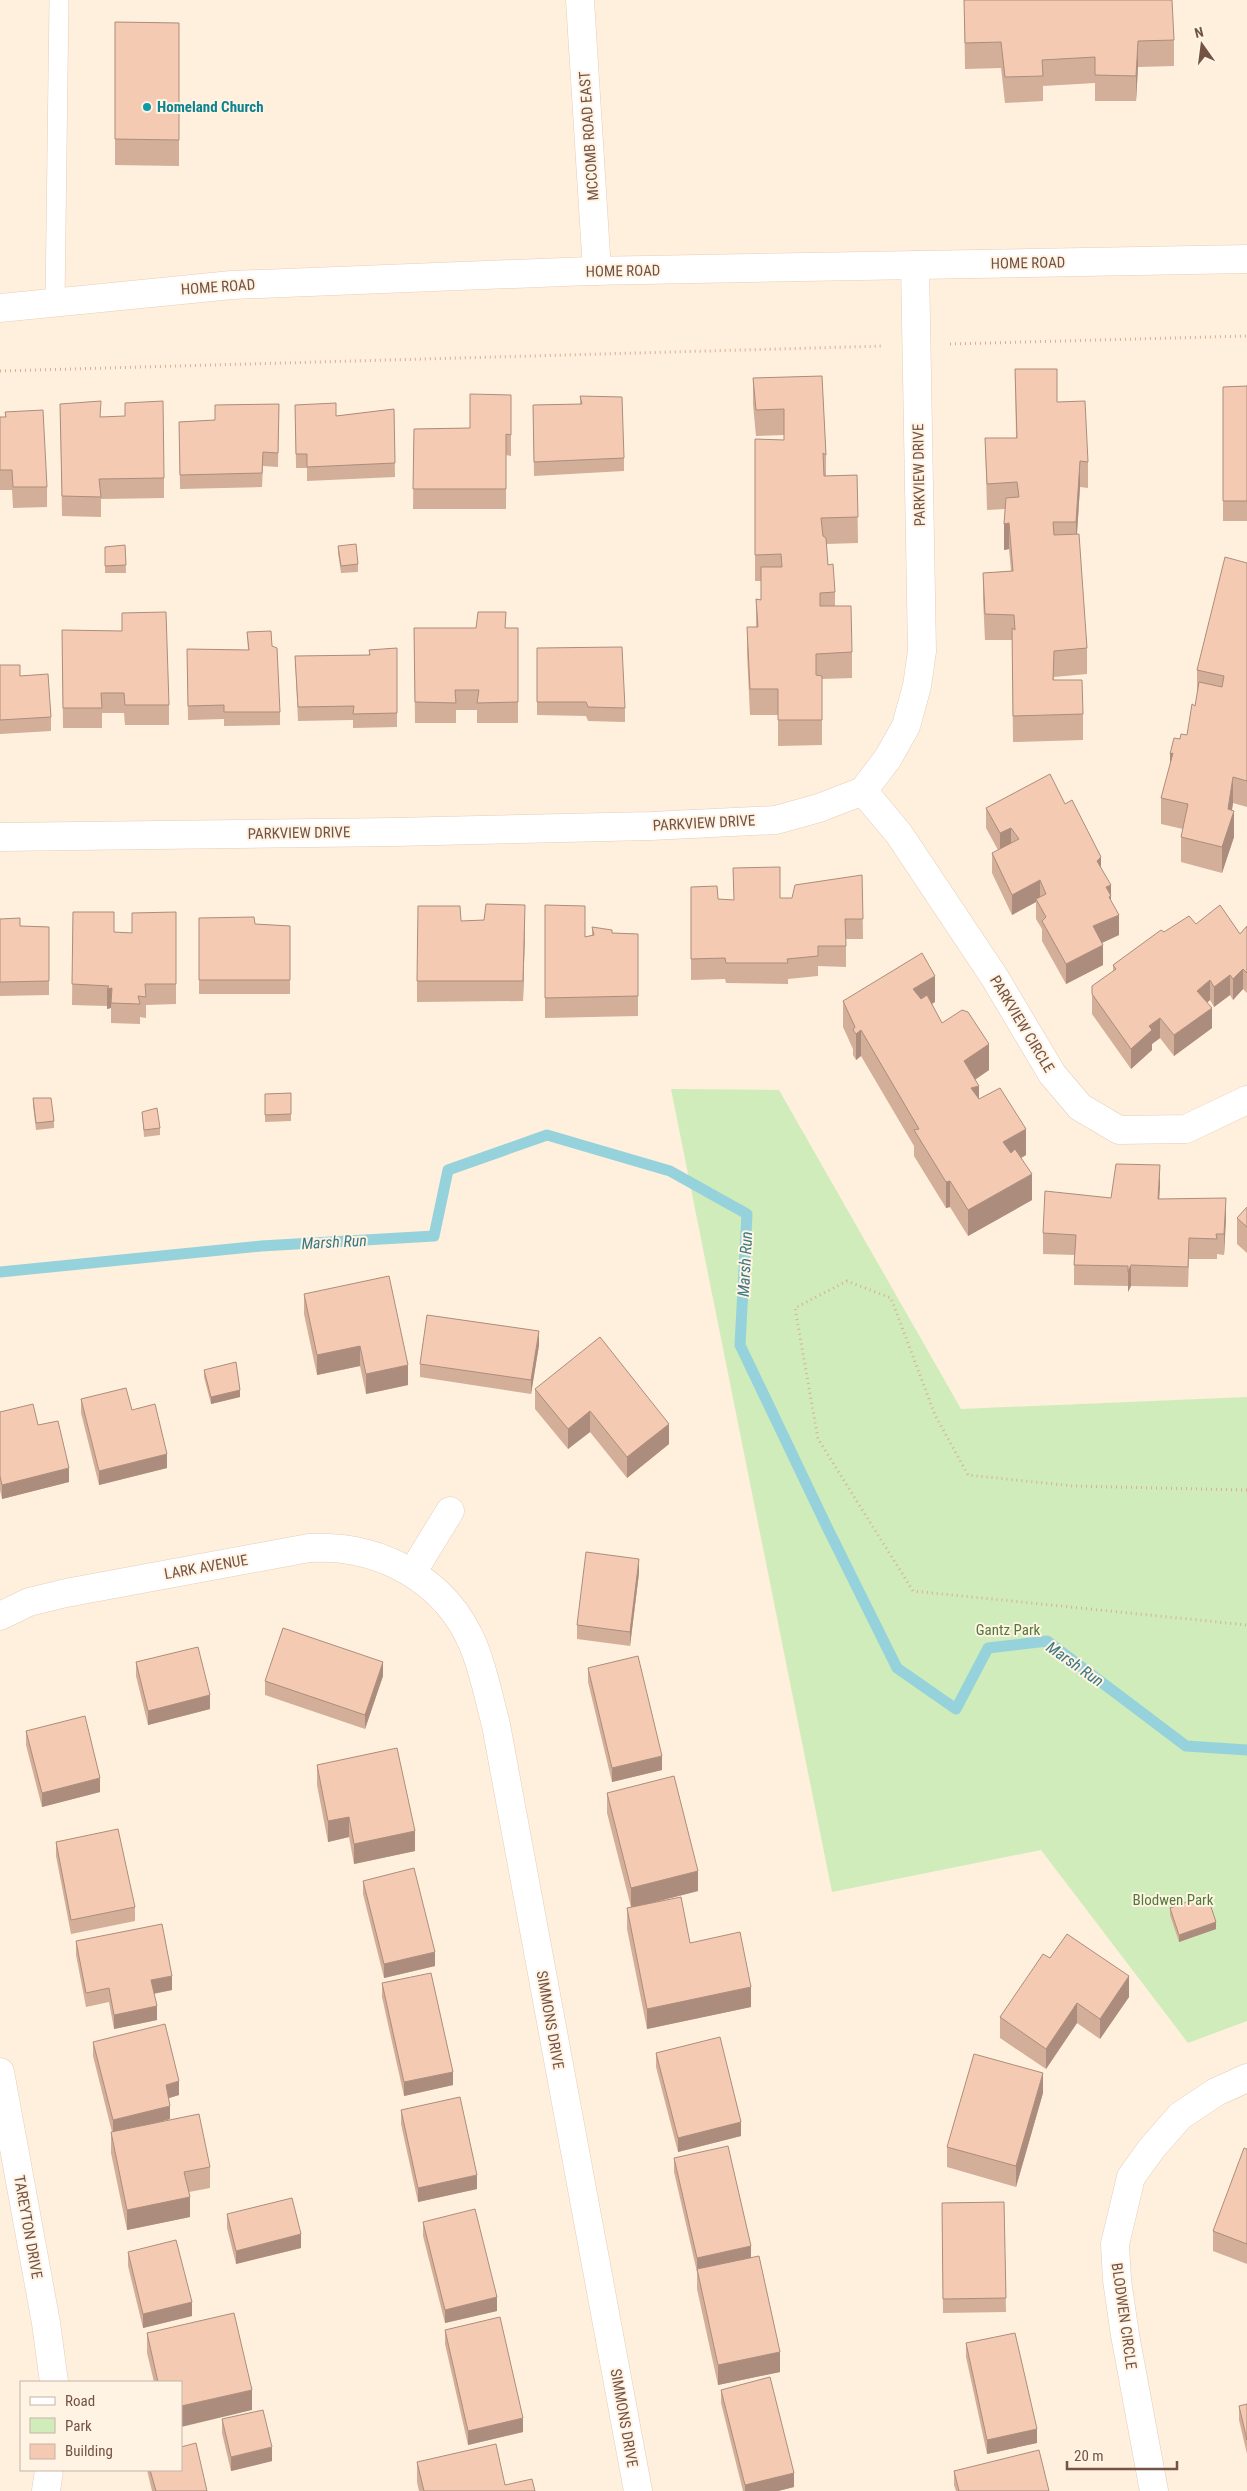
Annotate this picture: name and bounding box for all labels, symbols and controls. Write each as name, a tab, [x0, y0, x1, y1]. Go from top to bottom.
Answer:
north arrow	[1177, 20, 1227, 70]
text: N	[1193, 24, 1205, 41]
street label: MCCOMB ROAD EAST	[575, 71, 602, 201]
place label: Homeland Church	[157, 98, 264, 116]
marker: Homeland Church	[141, 101, 153, 113]
street label: HOME ROAD	[991, 253, 1065, 273]
street label: HOME ROAD	[586, 261, 660, 281]
street label: HOME ROAD	[180, 275, 256, 299]
street label: PARKVIEW DRIVE	[909, 423, 929, 527]
street label: PARKVIEW DRIVE	[652, 811, 756, 835]
street label: PARKVIEW DRIVE	[247, 823, 351, 843]
street label: PARKVIEW CIRCLE	[986, 972, 1058, 1076]
water label: Marsh Run	[301, 1231, 367, 1253]
water label: Marsh Run	[734, 1231, 756, 1297]
street label: LARK AVENUE	[163, 1551, 249, 1583]
park label: Gantz Park	[976, 1621, 1041, 1639]
water label: Marsh Run	[1043, 1637, 1107, 1691]
park label: Blodwen Park	[1133, 1891, 1214, 1909]
street label: SIMMONS DRIVE	[532, 1969, 568, 2071]
street label: TAREYTON DRIVE	[10, 2174, 46, 2280]
street label: BLODWEN CIRCLE	[1108, 2262, 1140, 2370]
street label: SIMMONS DRIVE	[606, 2367, 642, 2469]
legend	[20, 2381, 182, 2471]
text: Road	[65, 2392, 95, 2410]
text: Park	[65, 2417, 92, 2435]
scale bar	[1067, 2438, 1177, 2470]
text: Building	[65, 2442, 113, 2460]
text: 20 m	[1074, 2447, 1104, 2465]

